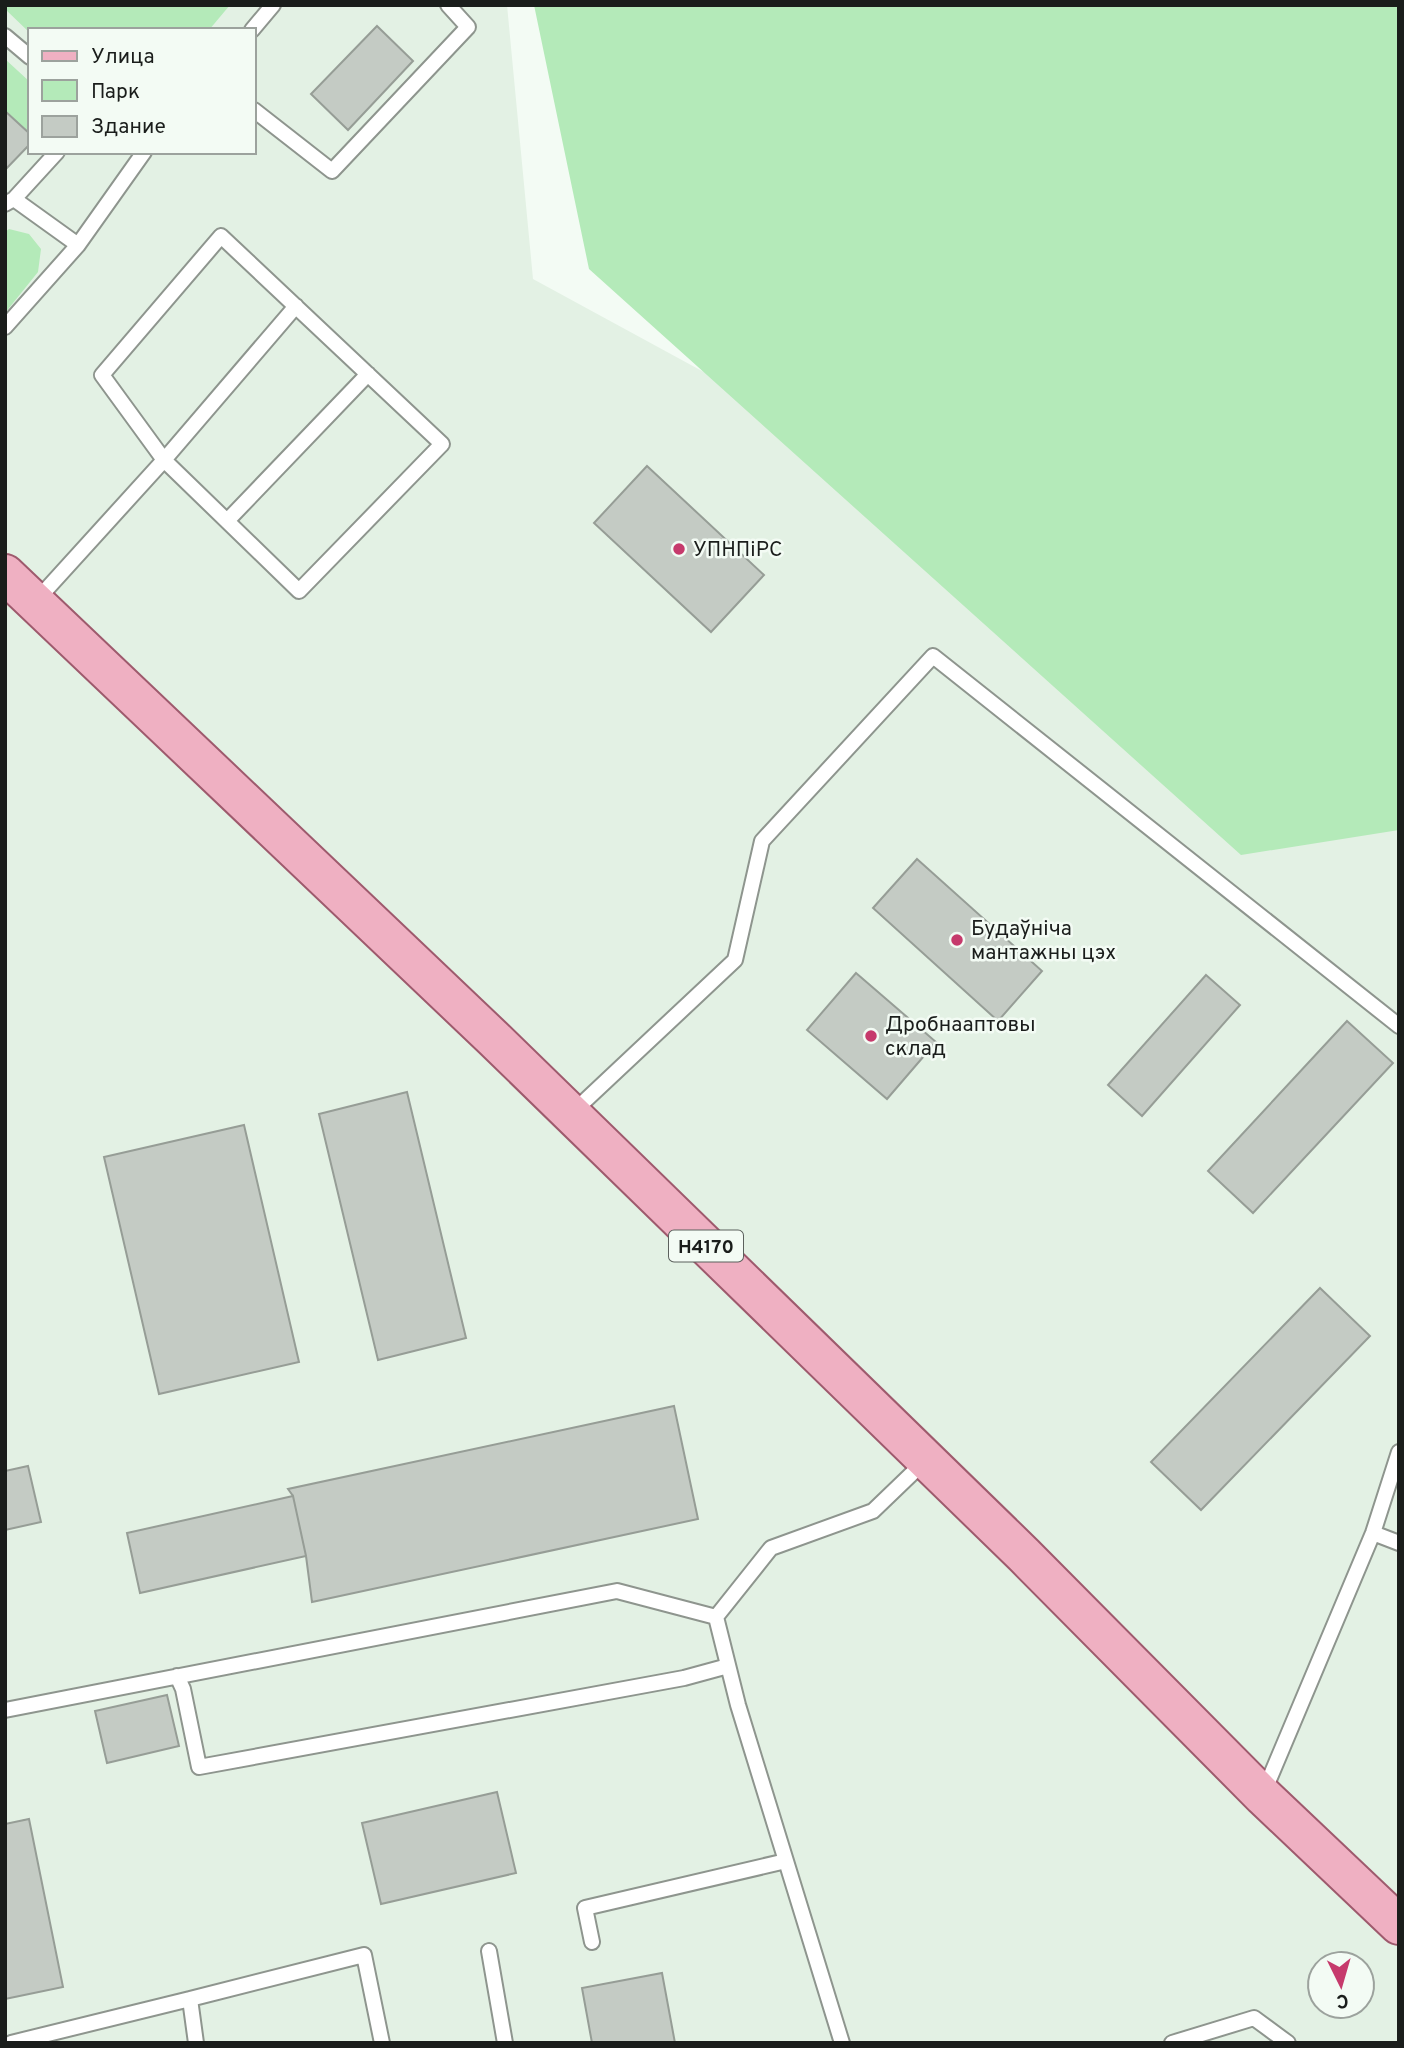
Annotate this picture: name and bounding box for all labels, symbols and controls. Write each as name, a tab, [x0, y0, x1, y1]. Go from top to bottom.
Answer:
legend	[28, 28, 256, 154]
text: Улица	[91, 44, 155, 71]
text: Парк	[91, 79, 140, 106]
text: Здание	[91, 114, 166, 141]
place label: УПНПіРС	[693, 537, 783, 564]
marker: УПНПіРС	[671, 541, 687, 557]
place label: Будаўніча мантажны цэх	[971, 916, 1116, 967]
marker: Будаўніча мантажны цэх	[949, 932, 965, 948]
place label: Дробнааптовы склад	[885, 1012, 1036, 1063]
marker: Дробнааптовы склад	[863, 1028, 879, 1044]
road number: Н4170	[669, 1230, 743, 1262]
north arrow	[1306, 1950, 1376, 2020]
text: С	[1335, 1987, 1349, 2012]

